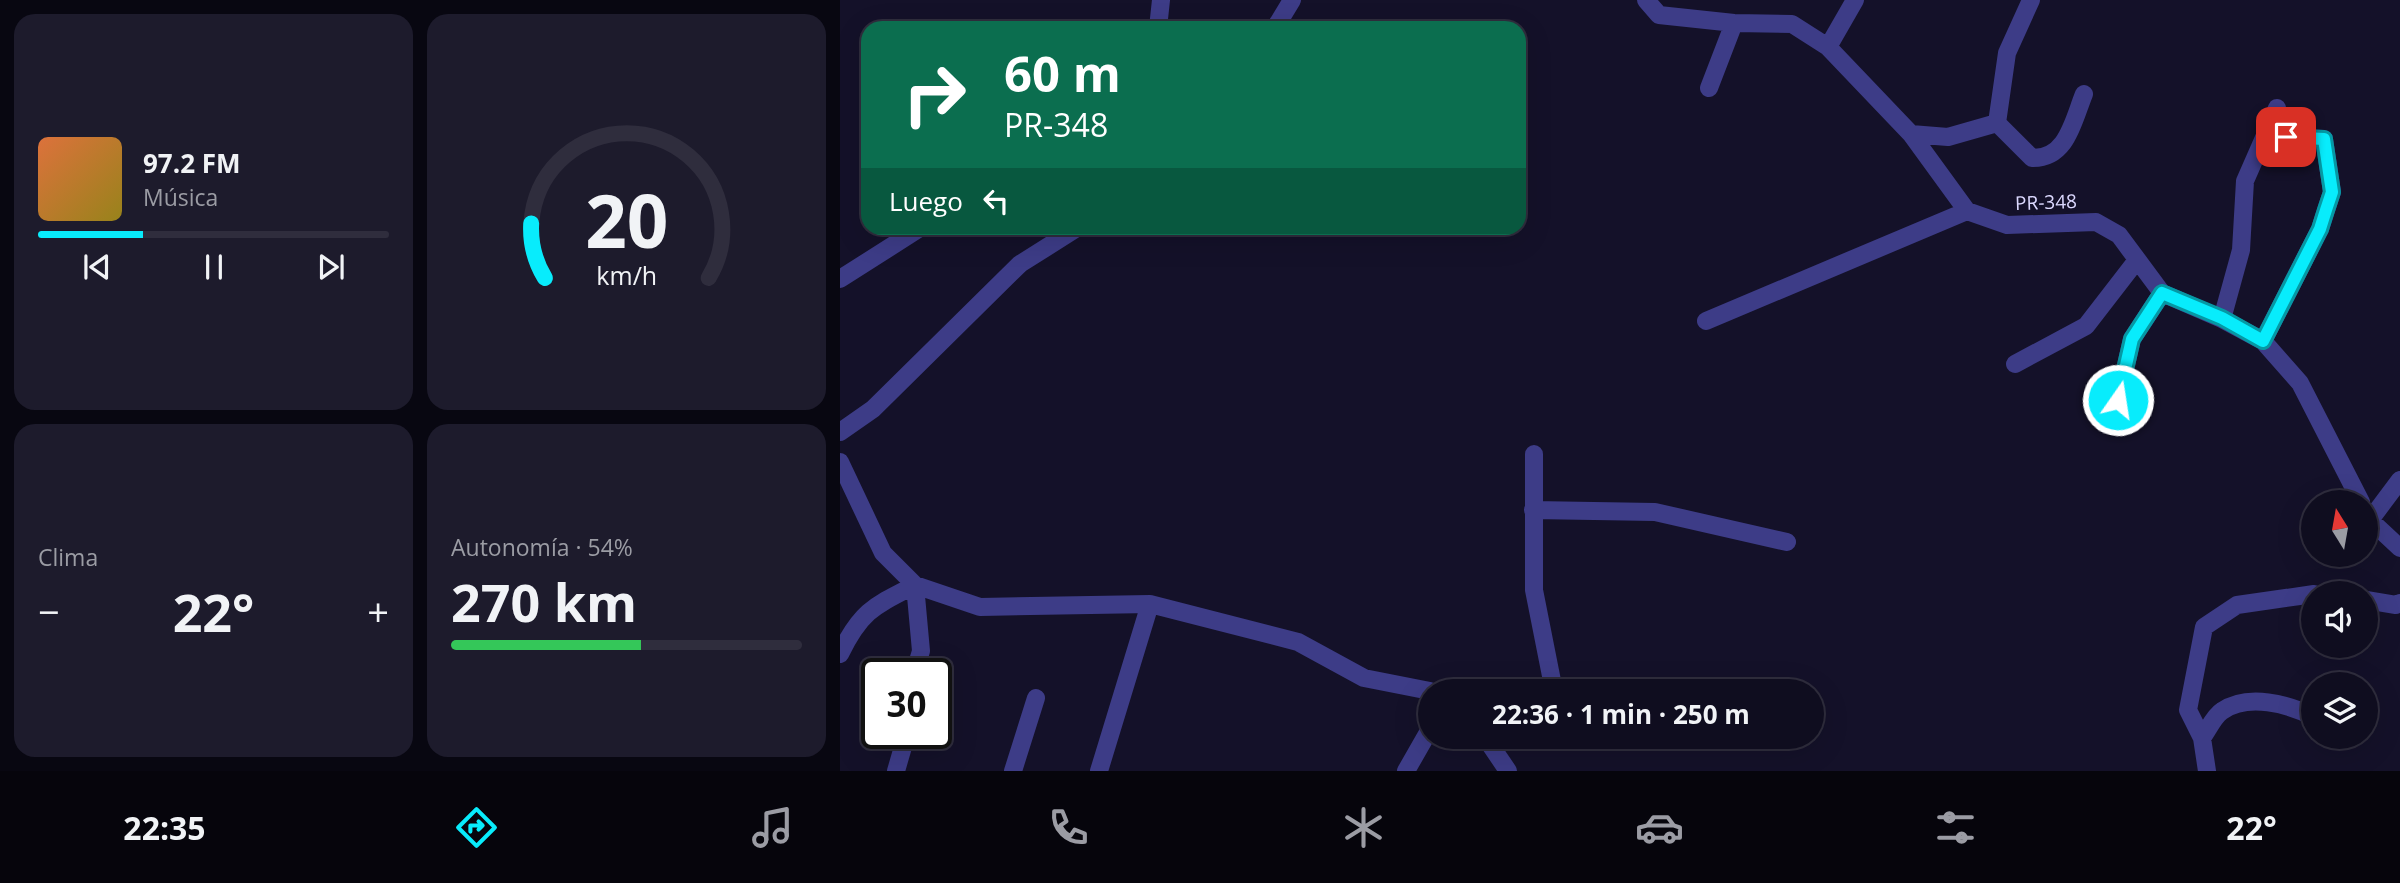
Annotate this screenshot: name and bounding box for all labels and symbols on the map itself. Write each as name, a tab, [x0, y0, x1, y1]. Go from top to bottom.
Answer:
pin	[2256, 107, 2316, 167]
street label: PR-348	[2015, 188, 2077, 216]
position arrow	[2081, 363, 2155, 437]
north arrow	[2301, 490, 2378, 567]
speed limit sign: 30	[861, 658, 952, 749]

